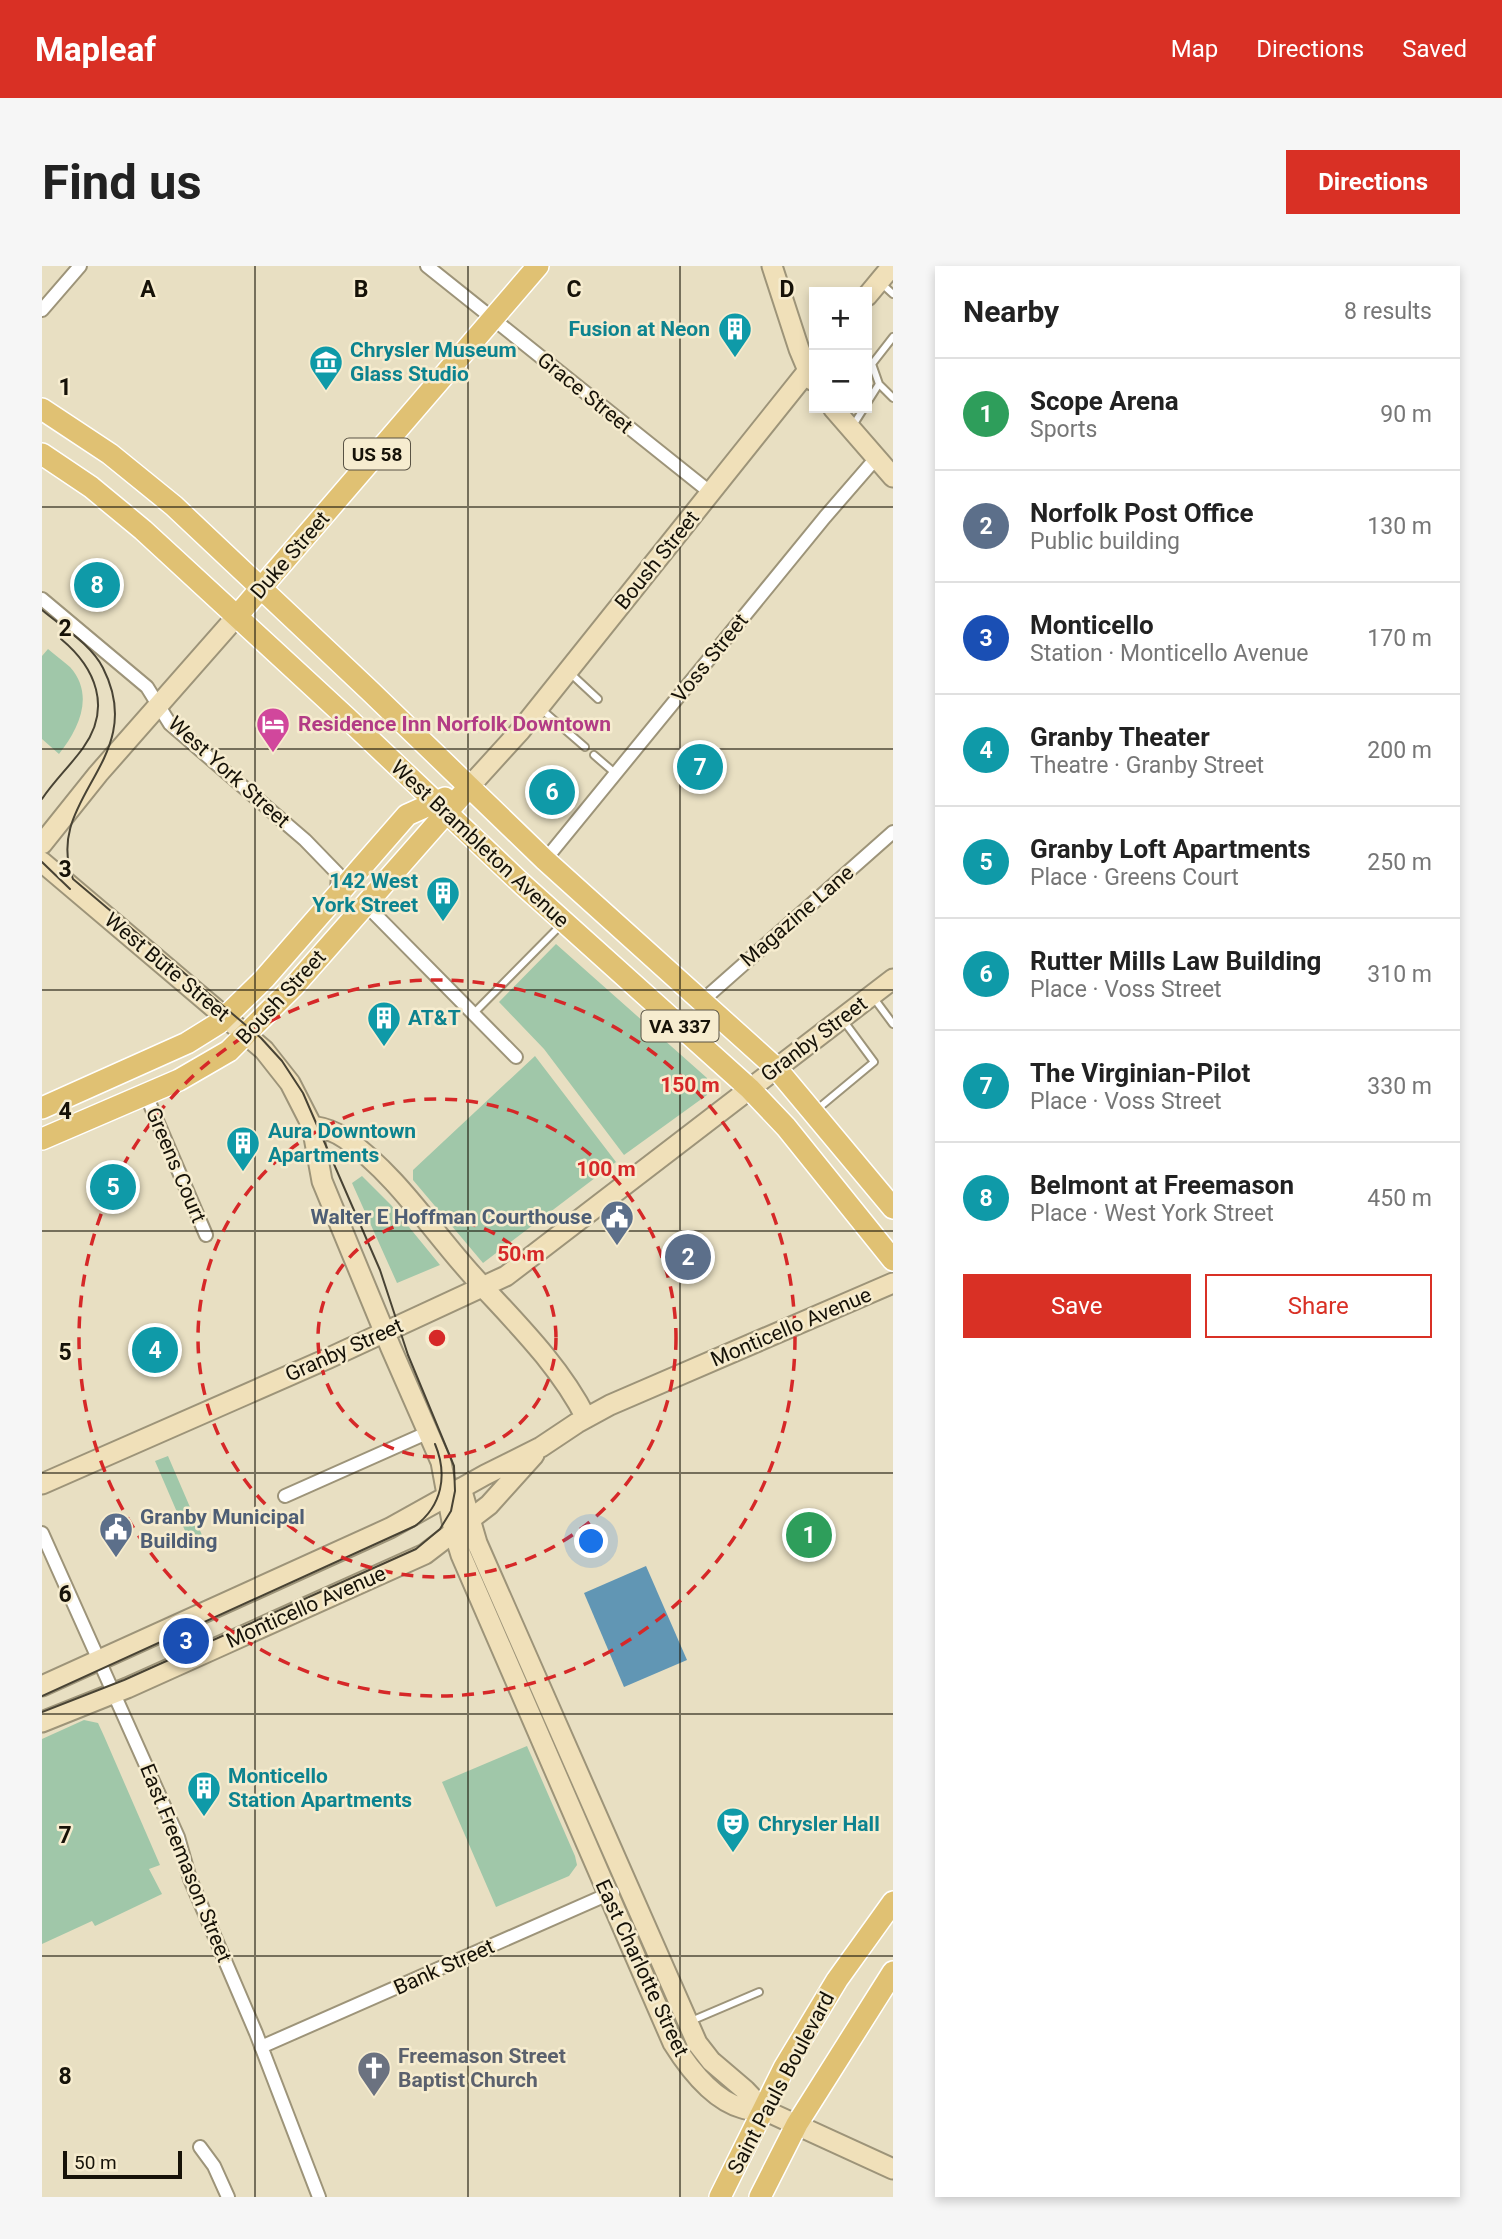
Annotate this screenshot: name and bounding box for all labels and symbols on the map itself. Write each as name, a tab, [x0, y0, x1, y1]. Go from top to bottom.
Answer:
text: A	[140, 276, 156, 303]
text: B	[354, 276, 368, 303]
text: C	[566, 276, 582, 303]
text: D	[780, 276, 794, 303]
building icon: Fusion at Neon	[716, 310, 754, 359]
place label: Fusion at Neon	[568, 317, 710, 341]
place label: Chrysler Museum Glass Studio	[350, 338, 517, 386]
museum icon: Chrysler Museum Glass Studio	[307, 343, 345, 392]
street label: Grace Street	[533, 347, 637, 439]
text: 1	[58, 374, 72, 401]
road number: US 58	[344, 438, 410, 470]
street label: Duke Street	[246, 506, 334, 603]
street label: Boush Street	[610, 506, 704, 614]
pin: 8	[74, 559, 120, 611]
street label: Voss Street	[667, 609, 753, 707]
text: 2	[58, 615, 72, 642]
hotel icon: Residence Inn Norfolk Downtown	[254, 705, 292, 754]
street label: West York Street	[163, 711, 295, 833]
place label: Residence Inn Norfolk Downtown	[298, 712, 611, 736]
pin: 7	[677, 741, 723, 793]
street label: West Brambleton Avenue	[386, 755, 574, 933]
pin: 6	[529, 766, 575, 818]
text: 3	[58, 856, 72, 883]
street label: Magazine Lane	[736, 860, 858, 972]
place label: 142 West York Street	[312, 869, 418, 917]
building icon: 142 West York Street	[424, 874, 462, 923]
street label: West Bute Street	[100, 908, 234, 1026]
street label: Boush Street	[231, 945, 331, 1049]
street label: Granby Street	[756, 991, 872, 1087]
building icon: AT&T	[365, 999, 403, 1048]
place label: AT&T	[408, 1006, 461, 1030]
road number: VA 337	[642, 1010, 718, 1042]
text: 150 m	[660, 1073, 720, 1097]
text: 4	[58, 1098, 72, 1125]
street label: Greens Court	[141, 1104, 211, 1226]
place label: Aura Downtown Apartments	[268, 1119, 416, 1167]
building icon: Aura Downtown Apartments	[224, 1124, 262, 1173]
text: 100 m	[576, 1157, 636, 1181]
pin: 5	[90, 1161, 136, 1213]
public building icon: Walter E Hoffman Courthouse	[598, 1198, 636, 1247]
place label: Walter E Hoffman Courthouse	[310, 1205, 592, 1229]
pin: 2	[665, 1231, 711, 1283]
text: 50 m	[497, 1242, 545, 1266]
street label: Monticello Avenue	[707, 1282, 875, 1372]
street label: Granby Street	[281, 1313, 407, 1387]
pin: 4	[132, 1324, 178, 1376]
centre of rings	[425, 1326, 449, 1350]
text: 5	[58, 1339, 72, 1366]
place label: Granby Municipal Building	[140, 1505, 305, 1553]
pin: 1	[786, 1509, 832, 1561]
public building icon: Granby Municipal Building	[97, 1510, 135, 1559]
your location	[574, 1524, 608, 1558]
street label: Monticello Avenue	[223, 1561, 389, 1653]
text: 6	[58, 1581, 72, 1608]
pin: 3	[163, 1615, 209, 1667]
street label: East Freemason Street	[135, 1760, 237, 1966]
place label: Monticello Station Apartments	[228, 1764, 412, 1812]
building icon: Monticello Station Apartments	[185, 1769, 223, 1818]
theatre icon: Chrysler Hall	[714, 1805, 752, 1854]
place label: Chrysler Hall	[758, 1812, 880, 1836]
text: 7	[58, 1822, 72, 1849]
street label: East Charlotte Street	[590, 1876, 694, 2060]
street label: Bank Street	[390, 1934, 498, 2000]
street label: Saint Pauls Boulevard	[723, 1988, 839, 2178]
place label: Freemason Street Baptist Church	[398, 2044, 566, 2092]
church icon: Freemason Street Baptist Church	[355, 2049, 393, 2098]
text: 8	[58, 2063, 72, 2090]
scale bar	[63, 2148, 182, 2180]

